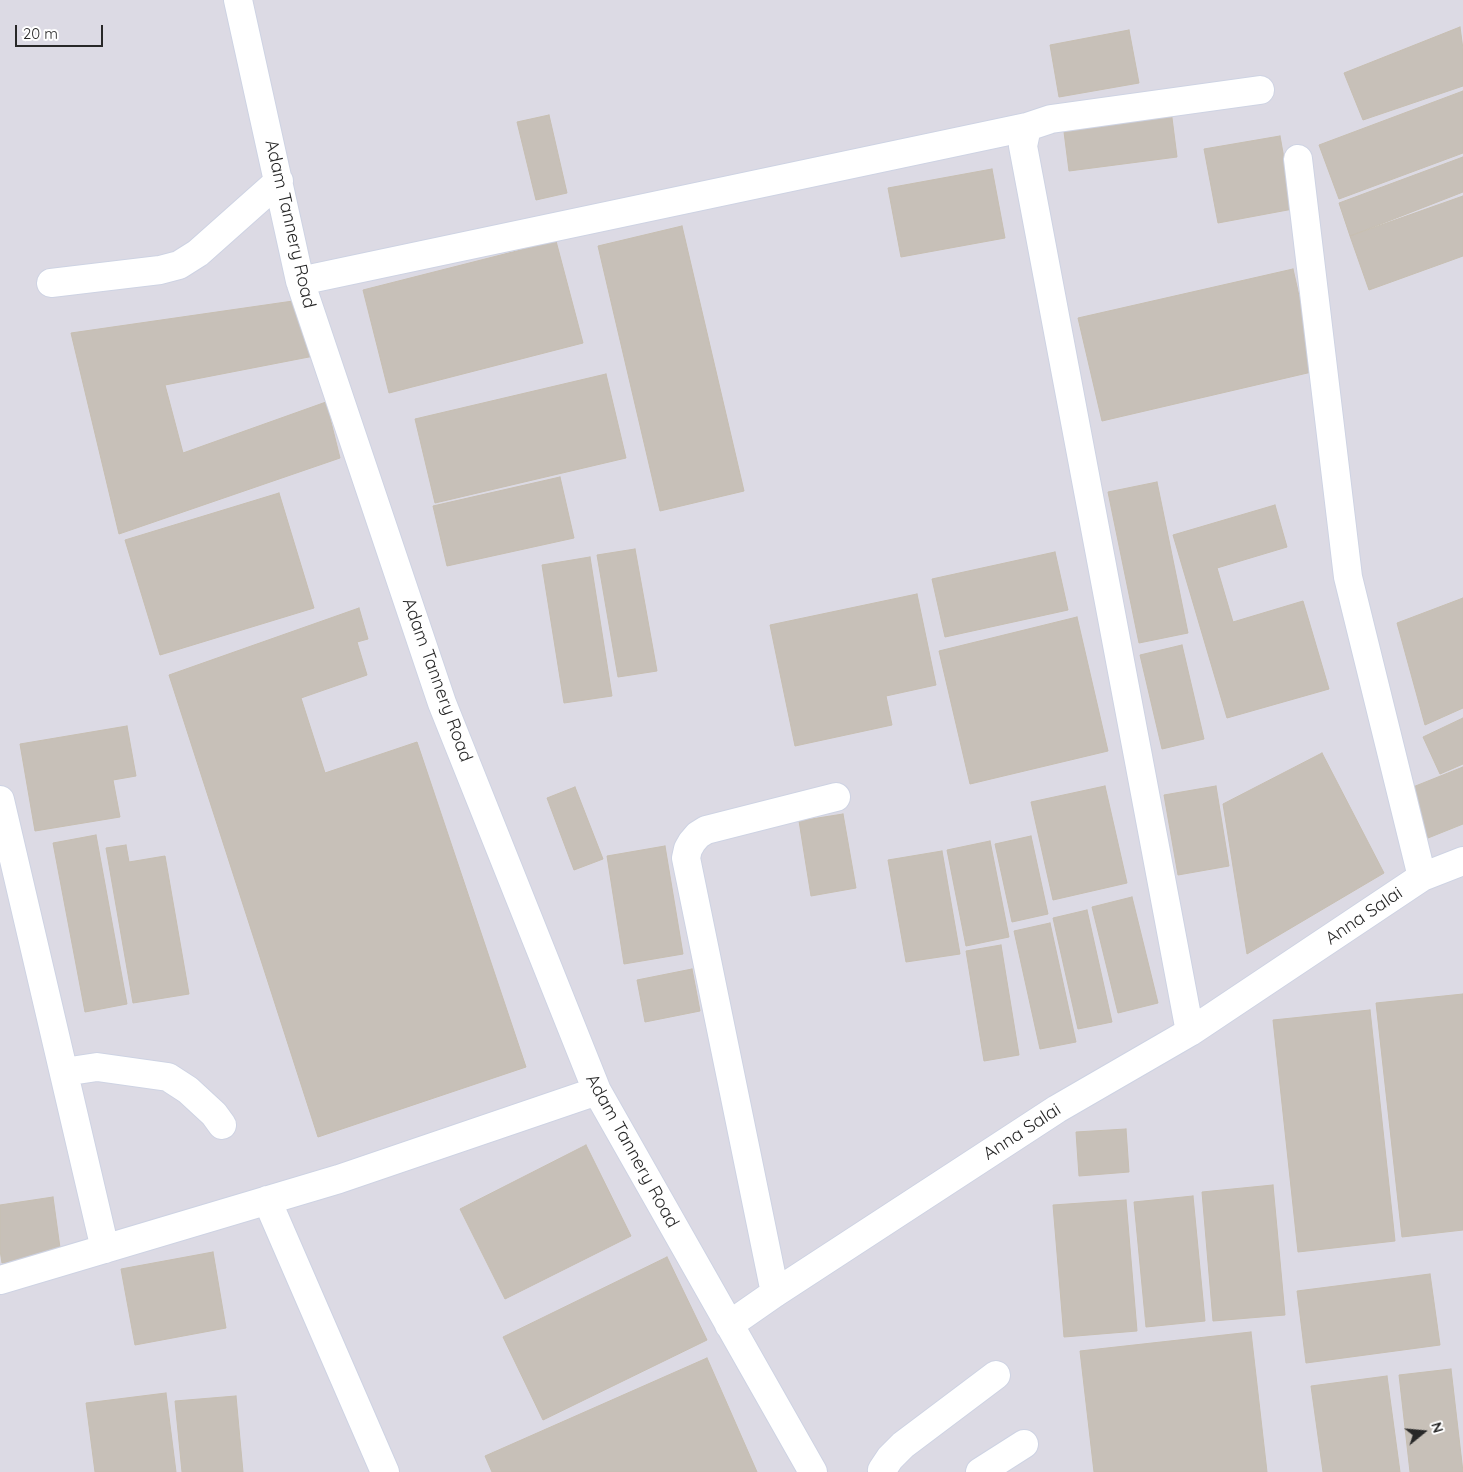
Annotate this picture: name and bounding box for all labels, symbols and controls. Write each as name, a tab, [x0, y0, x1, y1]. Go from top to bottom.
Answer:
scale bar	[18, 15, 105, 47]
text: 20 m	[23, 24, 58, 43]
street label: Adam Tannery Road	[260, 138, 320, 310]
street label: Adam Tannery Road	[397, 595, 477, 765]
street label: Anna Salai	[1321, 882, 1407, 950]
street label: Adam Tannery Road	[581, 1070, 683, 1232]
street label: Anna Salai	[979, 1099, 1065, 1165]
north arrow	[1398, 1407, 1448, 1457]
text: N	[1427, 1420, 1447, 1435]

